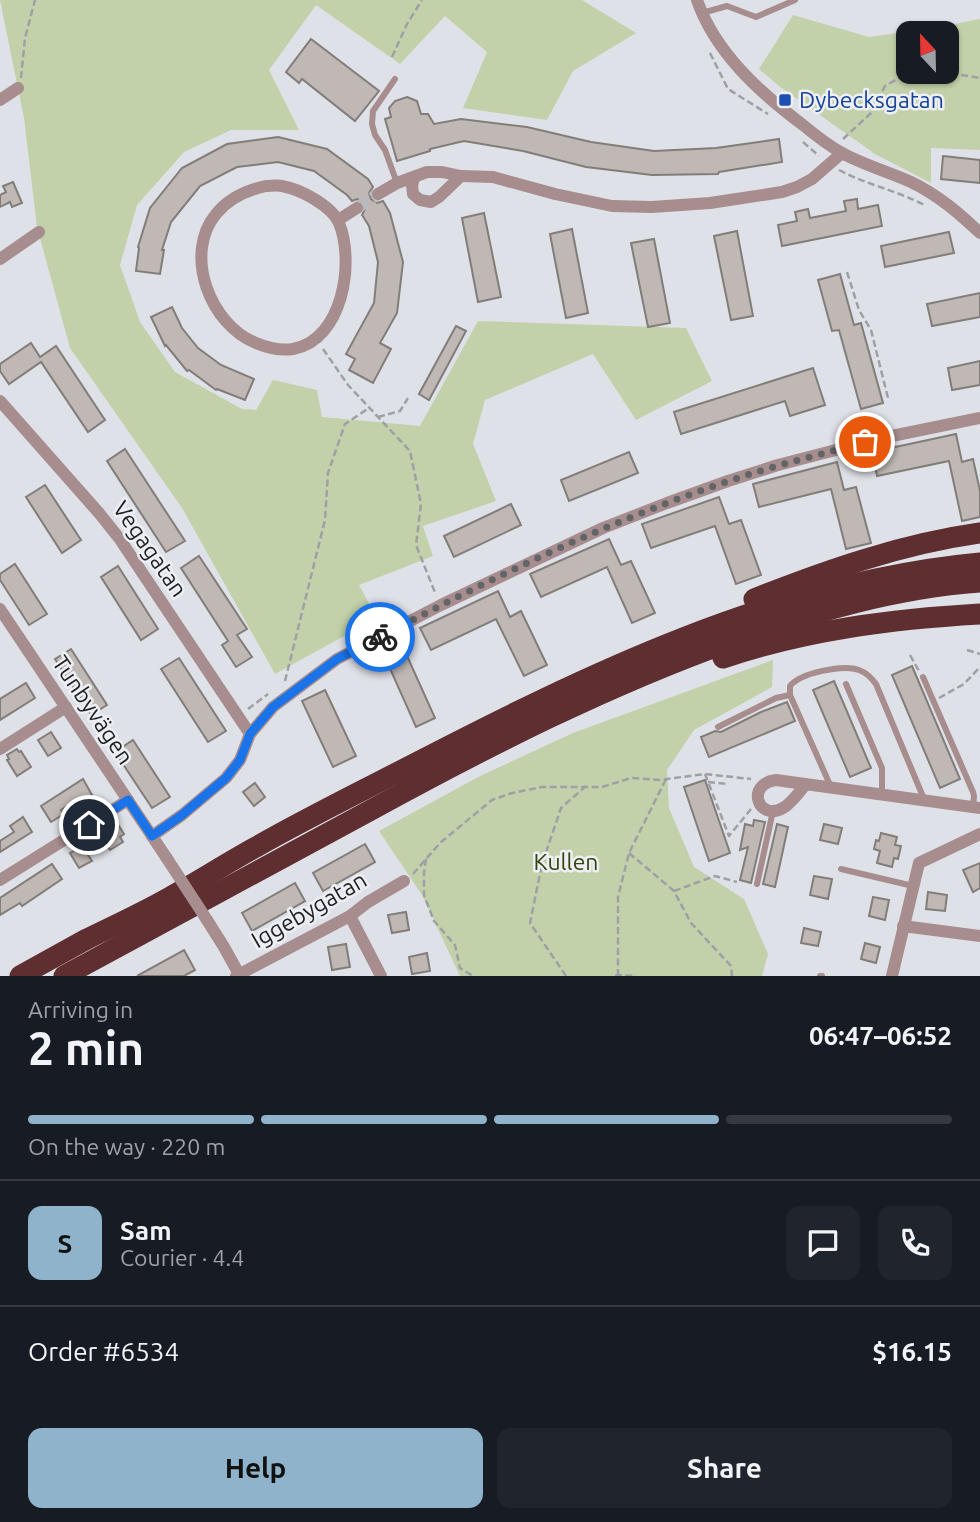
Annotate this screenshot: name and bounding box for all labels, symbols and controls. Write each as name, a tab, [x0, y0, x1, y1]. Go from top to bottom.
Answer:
north arrow	[896, 21, 959, 84]
map controls	[896, 21, 959, 84]
place label: Dybecksgatan	[799, 87, 944, 112]
marker: Dybecksgatan	[777, 92, 793, 108]
pin	[835, 412, 895, 472]
icon: bag	[846, 423, 884, 461]
street label: Vegagatan	[108, 496, 192, 601]
courier	[345, 602, 415, 672]
icon: bike	[361, 618, 399, 656]
street label: Tunbyvägen	[48, 651, 139, 769]
pin	[59, 795, 119, 855]
icon: home	[70, 806, 108, 844]
park label: Kullen	[534, 849, 598, 874]
street label: Iggebygatan	[247, 867, 371, 953]
text: Arriving in	[28, 997, 133, 1022]
text: 06:47–06:52	[809, 1021, 952, 1050]
text: 2 min	[28, 1022, 144, 1074]
text: On the way · 220 m	[28, 1134, 225, 1159]
button: chat	[786, 1206, 860, 1280]
button: phone	[878, 1206, 952, 1280]
text: Sam	[120, 1216, 172, 1245]
text: S	[58, 1229, 72, 1258]
text: Courier · 4.4	[120, 1245, 244, 1270]
text: Order #6534	[28, 1337, 179, 1366]
text: $16.15	[872, 1337, 952, 1366]
button: Help	[28, 1428, 483, 1508]
button: Share	[497, 1428, 952, 1508]

